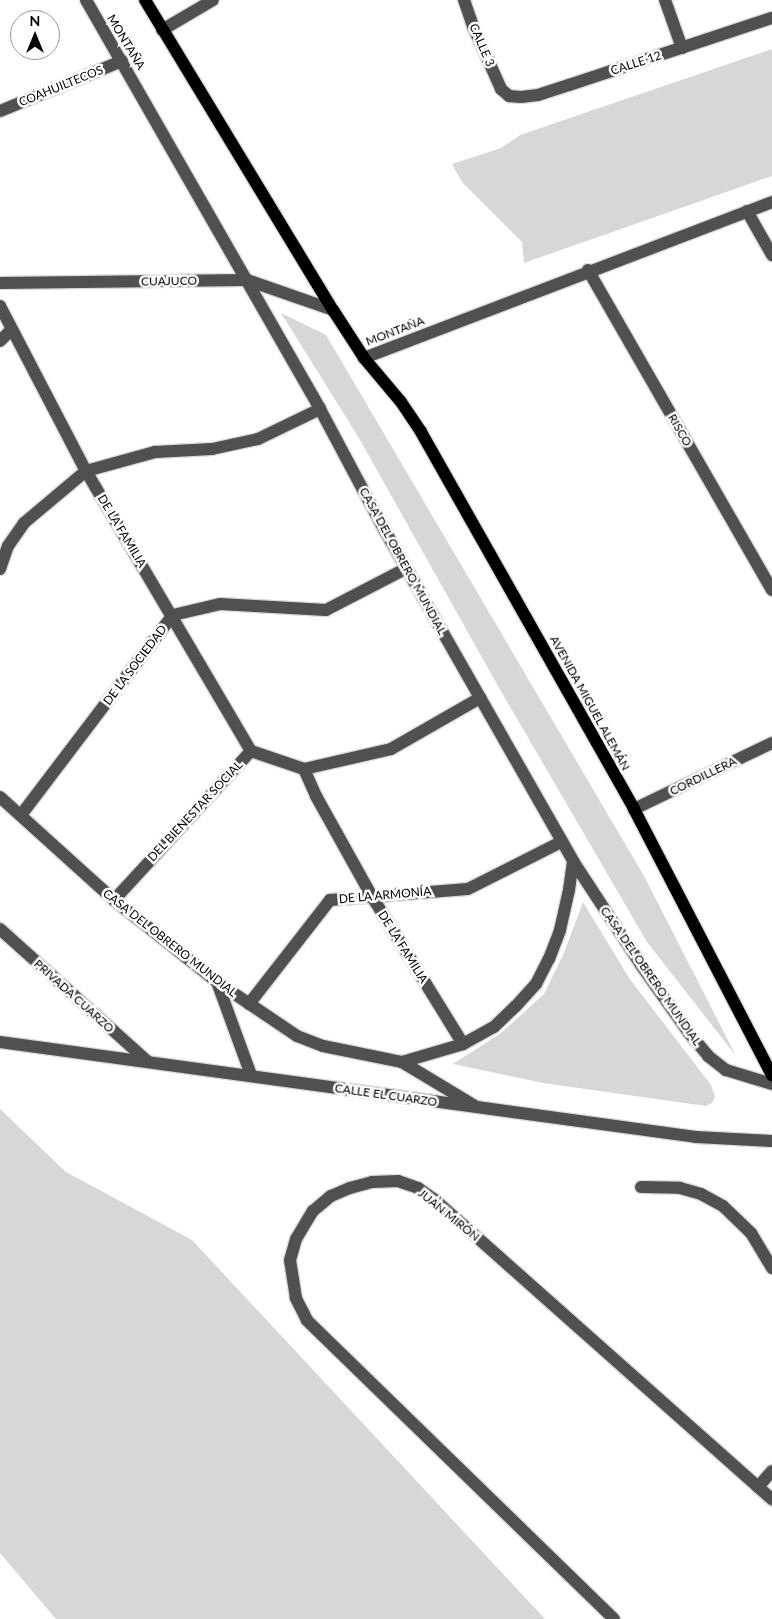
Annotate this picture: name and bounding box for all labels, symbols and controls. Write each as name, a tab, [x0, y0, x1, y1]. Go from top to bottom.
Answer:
north arrow	[10, 10, 60, 60]
text: N	[30, 12, 40, 29]
street label: MONTAÑA	[104, 12, 148, 72]
street label: CALLE 3	[466, 21, 498, 69]
street label: CALLE 12	[609, 48, 663, 78]
street label: COAHUILTECOS	[17, 63, 105, 109]
street label: CUAJUCO	[141, 273, 197, 289]
street label: MONTAÑA	[364, 313, 426, 349]
street label: RISCO	[665, 411, 695, 449]
street label: CASA DEL OBRERO MUNDIAL	[356, 485, 450, 637]
street label: DE LA FAMILIA	[94, 492, 150, 570]
street label: DE LA SOCIEDAD	[100, 622, 170, 708]
street label: AVENIDA MIGUEL ALEMÁN	[547, 633, 633, 773]
street label: CORDILLERA	[667, 754, 739, 798]
street label: DEL BIENESTAR SOCIAL	[144, 758, 246, 864]
street label: DE LA ARMONÍA	[338, 884, 432, 906]
street label: CASA DEL OBRERO MUNDIAL	[100, 886, 240, 1000]
street label: CASA DEL OBRERO MUNDIAL	[597, 904, 705, 1048]
street label: DE LA FAMILIA	[375, 908, 431, 986]
street label: PRIVADA CUARZO	[31, 956, 117, 1036]
street label: CALLE EL CUARZO	[334, 1081, 438, 1109]
street label: JUAN MIRÓN	[415, 1186, 483, 1244]

